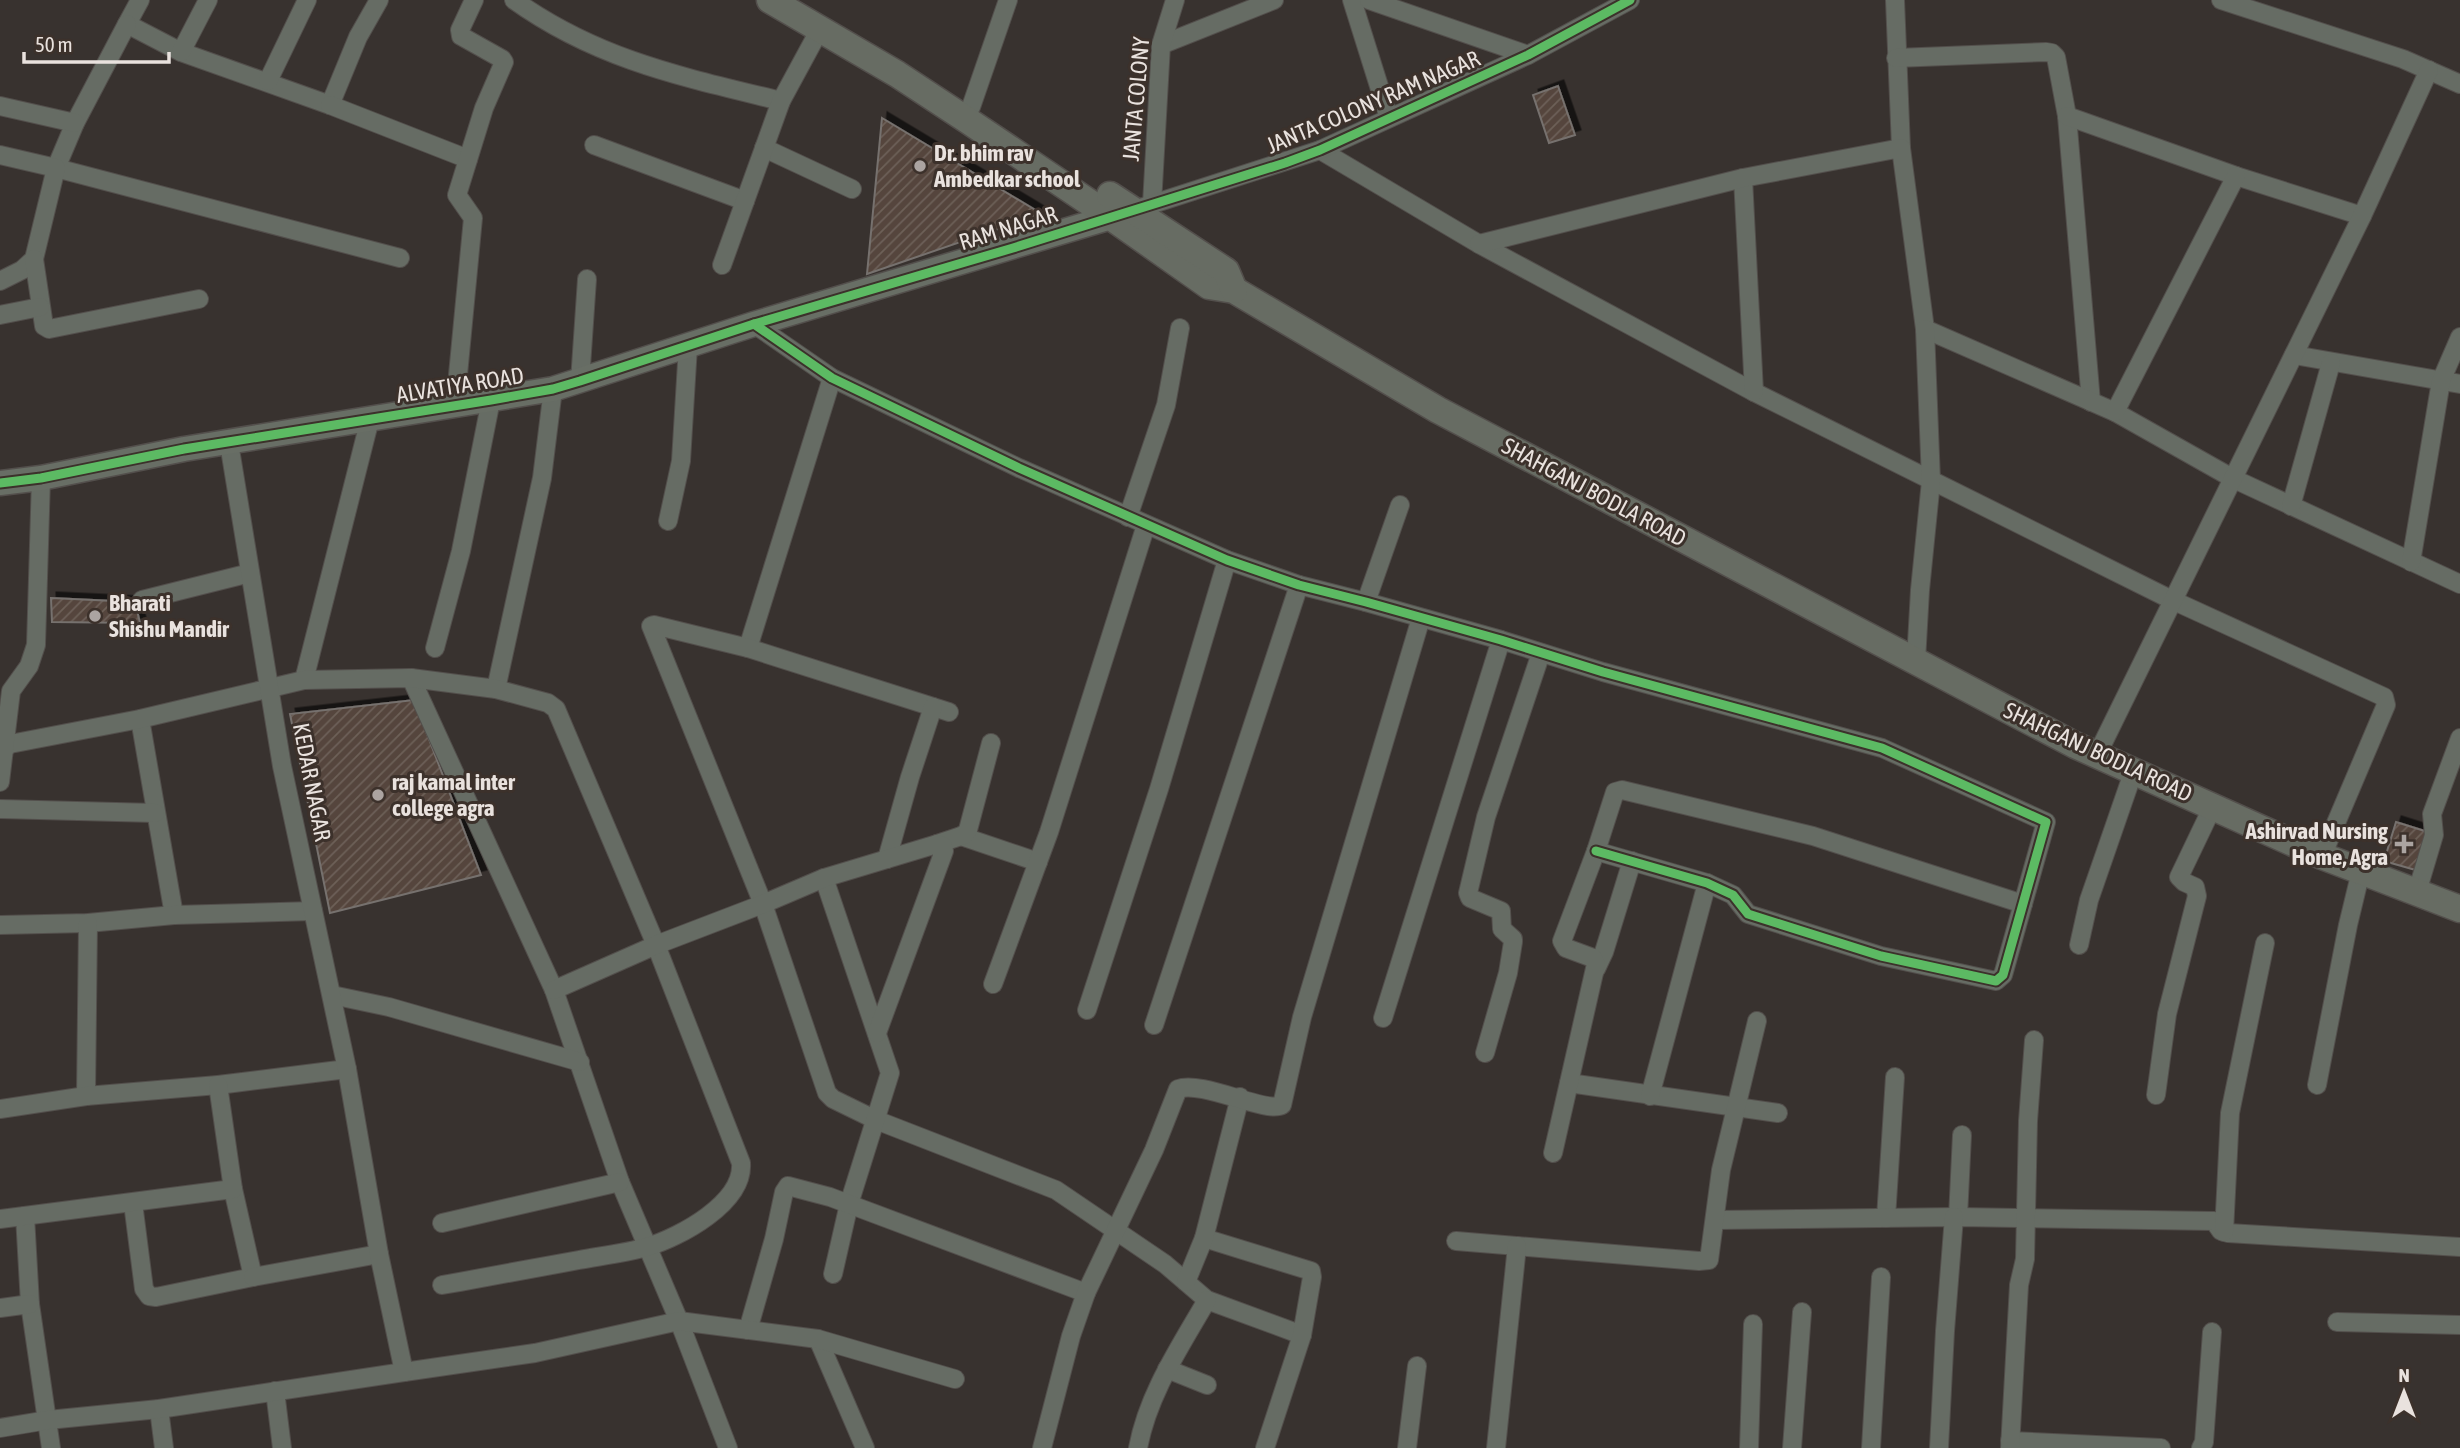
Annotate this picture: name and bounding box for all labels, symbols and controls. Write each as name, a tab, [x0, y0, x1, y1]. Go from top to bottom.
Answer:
scale bar	[24, 21, 170, 65]
text: 50 m	[35, 32, 73, 56]
street label: JANTA COLONY	[1118, 35, 1154, 162]
street label: JANTA COLONY RAM NAGAR	[1262, 45, 1484, 159]
place label: Dr. bhim rav Ambedkar school	[933, 140, 1081, 192]
marker: Dr. bhim rav Ambedkar school	[912, 158, 928, 174]
street label: RAM NAGAR	[956, 201, 1061, 255]
street label: ALVATIYA ROAD	[395, 362, 525, 408]
street label: SHAHGANJ BODLA ROAD	[1498, 432, 1690, 552]
place label: Bharati Shishu Mandir	[109, 590, 230, 642]
marker: Bharati Shishu Mandir	[87, 608, 103, 624]
street label: SHAHGANJ BODLA ROAD	[2000, 697, 2196, 807]
street label: KEDAR NAGAR	[288, 721, 336, 844]
place label: raj kamal inter college agra	[392, 769, 516, 821]
marker: raj kamal inter college agra	[370, 787, 386, 803]
place label: Ashirvad Nursing Home, Agra	[2244, 818, 2388, 870]
marker: Ashirvad Nursing Home, Agra	[2394, 834, 2414, 854]
north arrow	[2369, 1357, 2439, 1427]
text: N	[2398, 1364, 2410, 1386]

